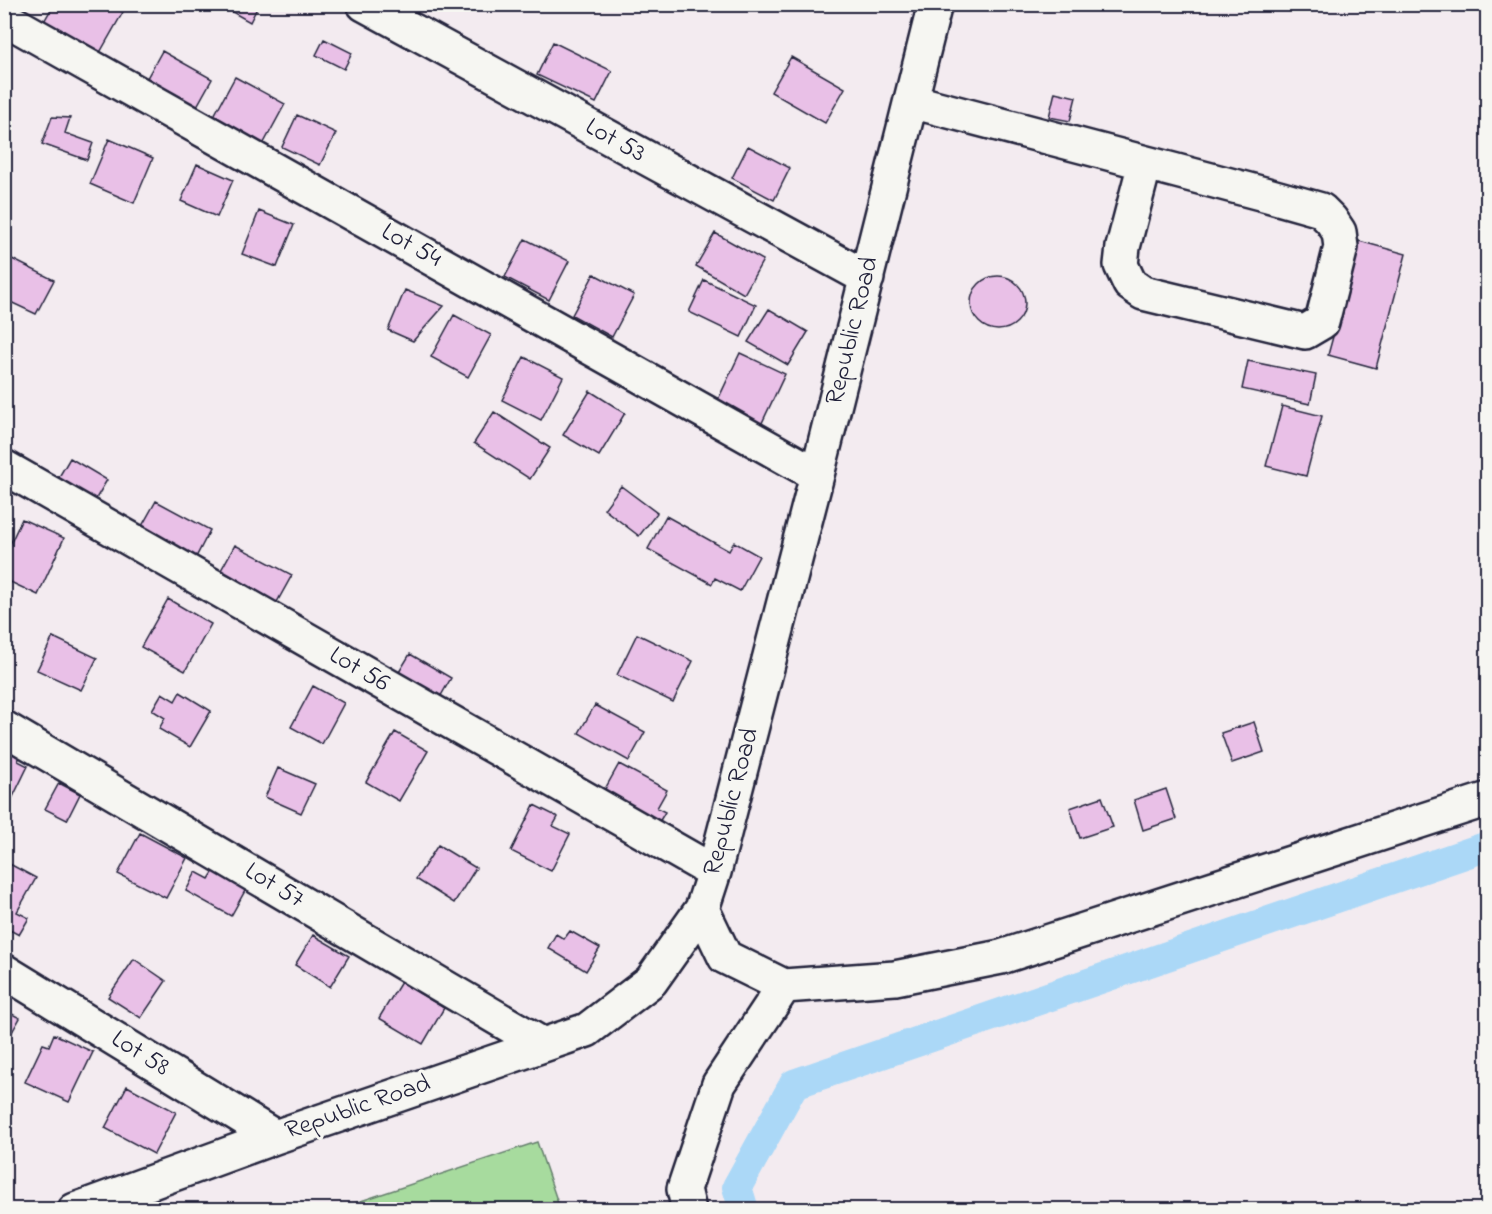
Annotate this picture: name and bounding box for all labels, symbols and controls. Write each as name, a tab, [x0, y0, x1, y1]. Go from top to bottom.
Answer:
street label: Lot 53	[578, 109, 652, 173]
street label: Lot 54	[374, 214, 448, 278]
street label: Republic Road	[816, 253, 890, 409]
street label: Lot 56	[321, 637, 397, 703]
street label: Republic Road	[694, 724, 770, 880]
street label: Lot 57	[237, 853, 311, 919]
street label: Lot 58	[103, 1021, 177, 1087]
street label: Republic Road	[280, 1065, 436, 1151]

